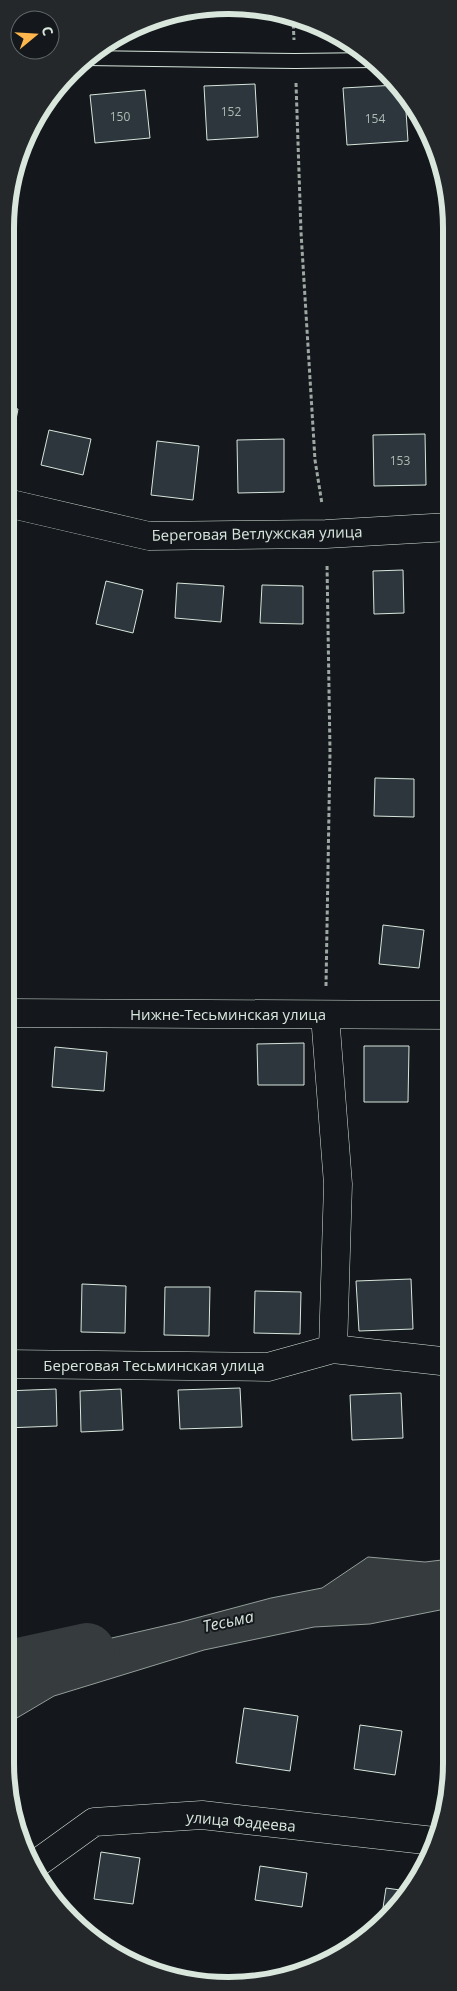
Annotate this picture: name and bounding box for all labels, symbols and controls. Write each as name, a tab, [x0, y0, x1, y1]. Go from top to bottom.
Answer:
north arrow	[10, 10, 60, 60]
text: С	[37, 24, 58, 38]
house number: 152	[221, 103, 241, 120]
house number: 150	[110, 108, 130, 125]
house number: 154	[365, 110, 385, 127]
house number: 153	[390, 452, 410, 469]
street label: Береговая Ветлужская улица	[151, 521, 363, 545]
street label: Нижне-Тесьминская улица	[130, 1004, 326, 1024]
street label: Береговая Тесьминская улица	[43, 1355, 265, 1375]
water label: Тесьма	[200, 1605, 256, 1637]
street label: улица Фадеева	[185, 1806, 297, 1836]

